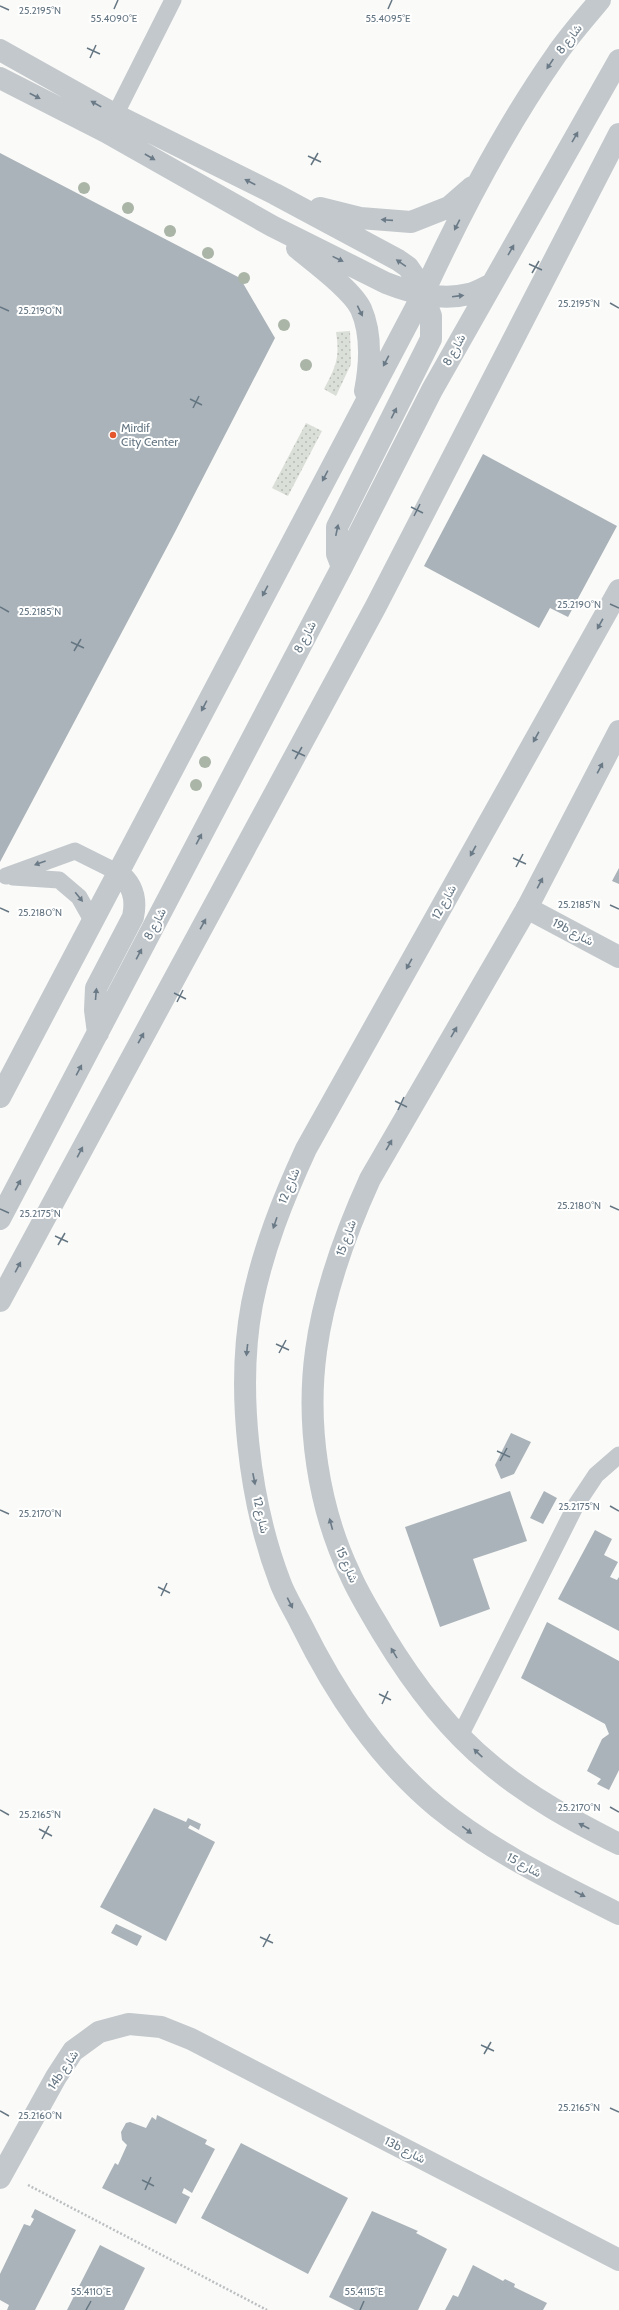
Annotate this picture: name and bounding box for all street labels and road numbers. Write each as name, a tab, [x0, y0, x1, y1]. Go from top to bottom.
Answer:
street label: شارع 8	[552, 21, 587, 58]
street label: شارع 8	[439, 331, 470, 369]
street label: شارع 8	[290, 618, 321, 656]
street label: شارع 12	[428, 882, 461, 923]
street label: شارع 8	[140, 905, 171, 943]
street label: 19b شارع	[549, 915, 596, 950]
street label: شارع 12	[274, 1166, 305, 1207]
street label: شارع 15	[332, 1218, 361, 1259]
street label: شارع 12	[248, 1495, 273, 1535]
street label: شارع 15	[331, 1545, 362, 1586]
street label: شارع 15	[503, 1849, 544, 1882]
street label: 14b شارع	[44, 2047, 83, 2093]
street label: 13b شارع	[381, 2133, 428, 2168]

